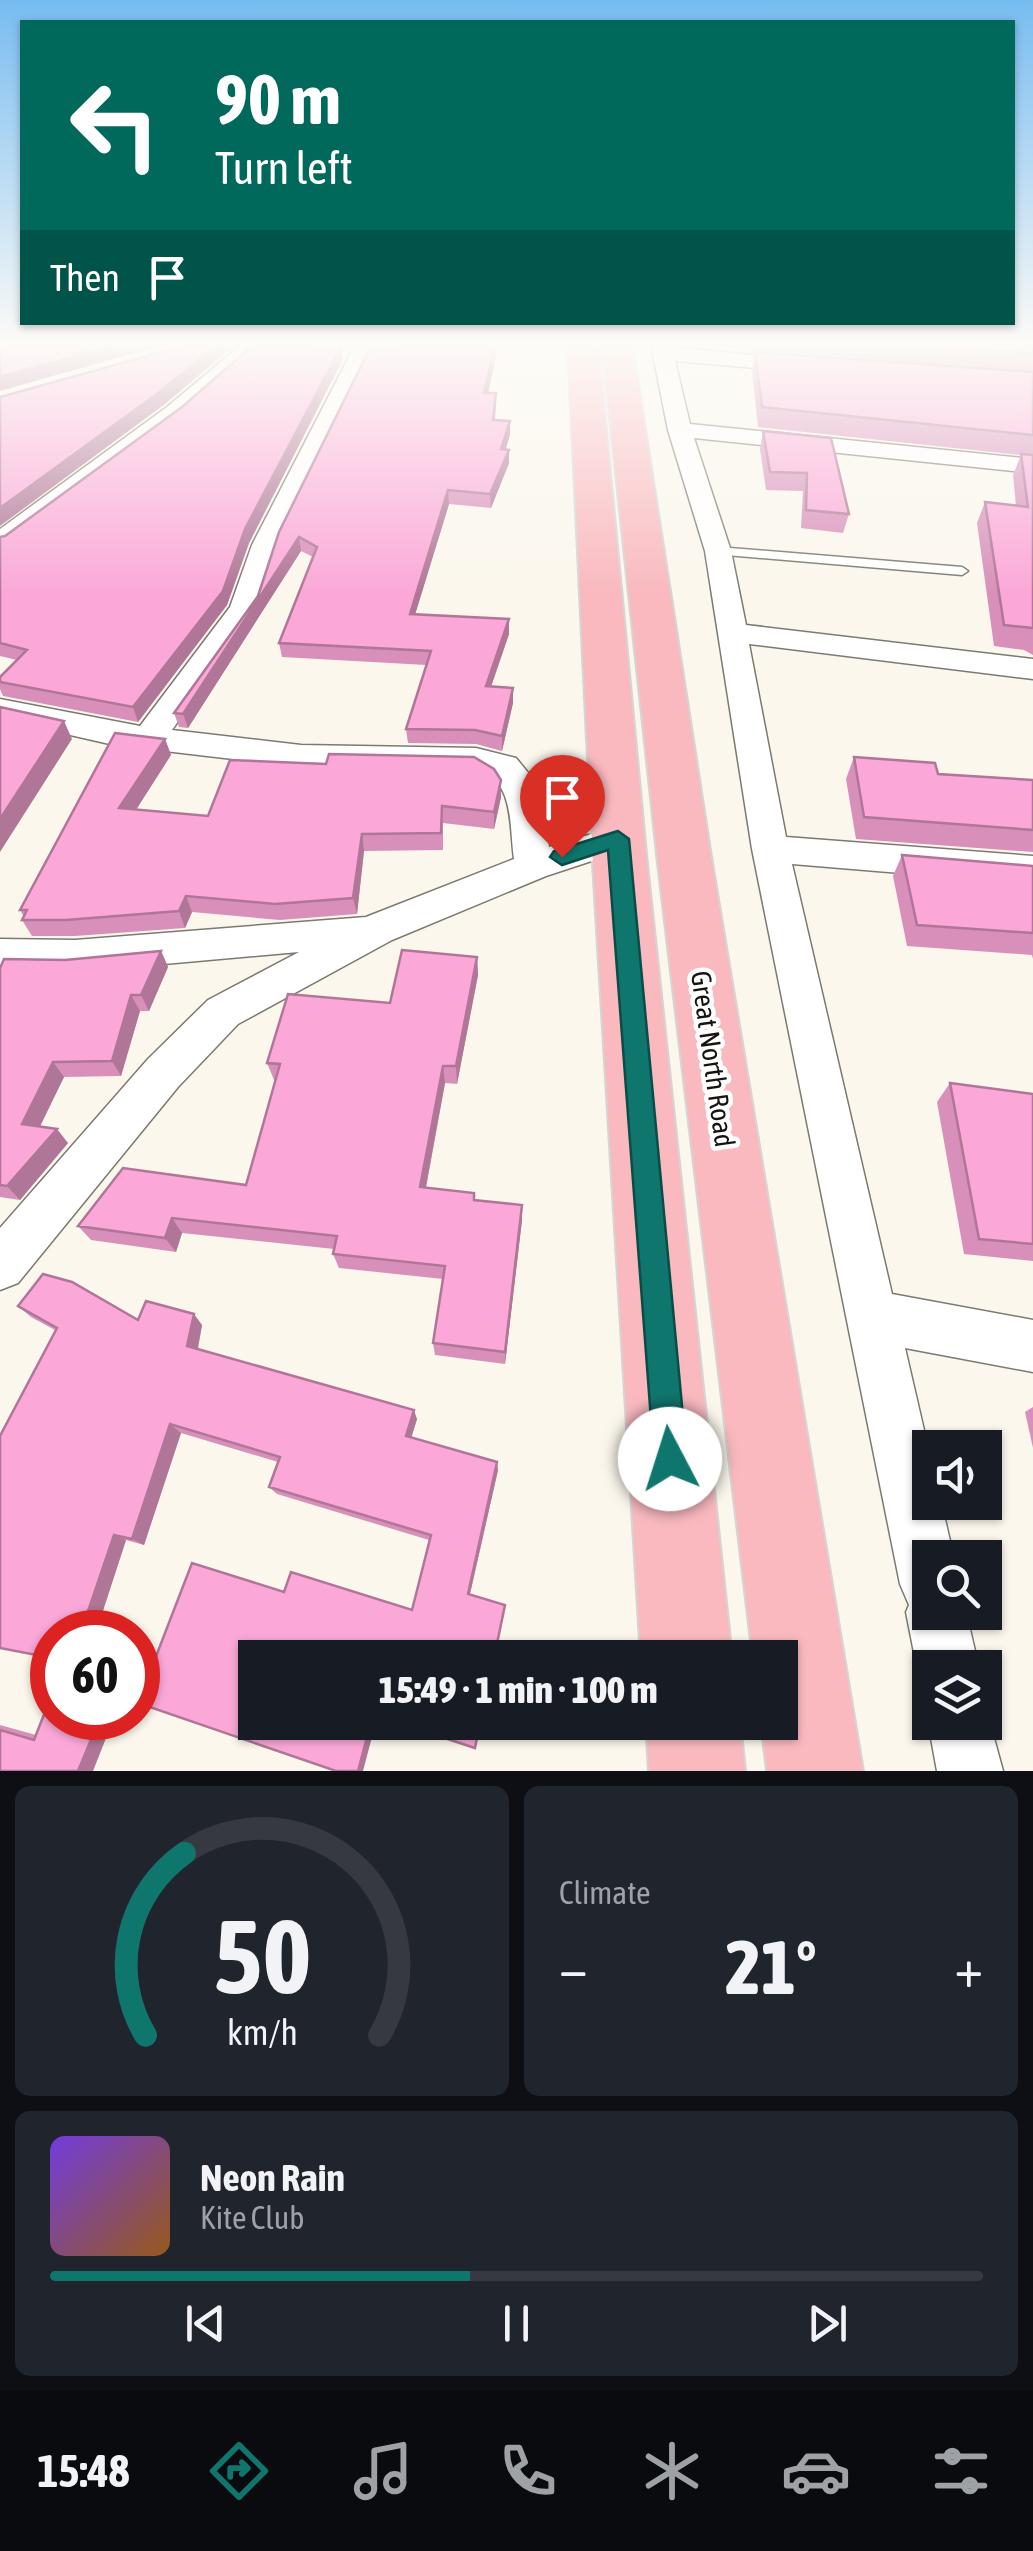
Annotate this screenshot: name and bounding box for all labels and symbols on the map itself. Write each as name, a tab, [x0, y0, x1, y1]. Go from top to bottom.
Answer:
pin	[520, 755, 605, 858]
street label: Great North Road	[685, 969, 741, 1149]
position arrow	[618, 1407, 722, 1511]
speed limit sign: 60	[30, 1610, 160, 1740]

